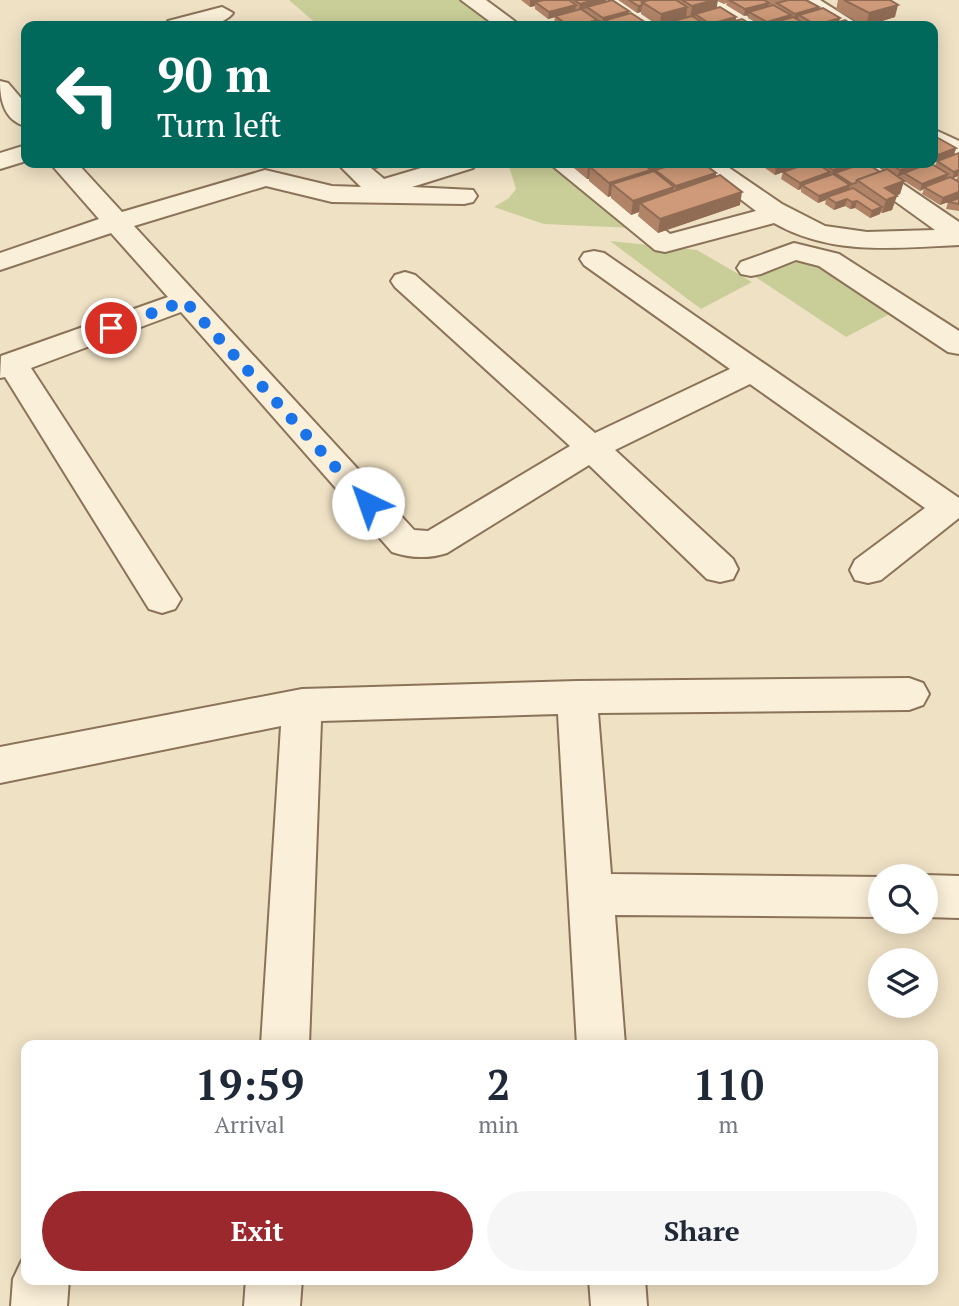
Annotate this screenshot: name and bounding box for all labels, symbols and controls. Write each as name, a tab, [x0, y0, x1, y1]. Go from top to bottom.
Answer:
text: 90 m	[157, 41, 271, 106]
icon: left	[42, 49, 133, 140]
text: Turn left	[157, 104, 281, 146]
pin	[81, 298, 141, 358]
icon: arrive	[92, 309, 130, 347]
position arrow	[331, 466, 405, 540]
map controls	[868, 864, 938, 1018]
button: search	[868, 864, 938, 934]
button: layers	[868, 948, 938, 1018]
text: 19:59	[195, 1056, 304, 1112]
text: 2	[487, 1056, 510, 1112]
text: 110	[693, 1056, 764, 1112]
text: Arrival	[214, 1109, 285, 1140]
text: min	[478, 1109, 519, 1140]
text: m	[718, 1109, 738, 1140]
button: Exit	[42, 1191, 473, 1271]
button: Share	[487, 1191, 917, 1271]

